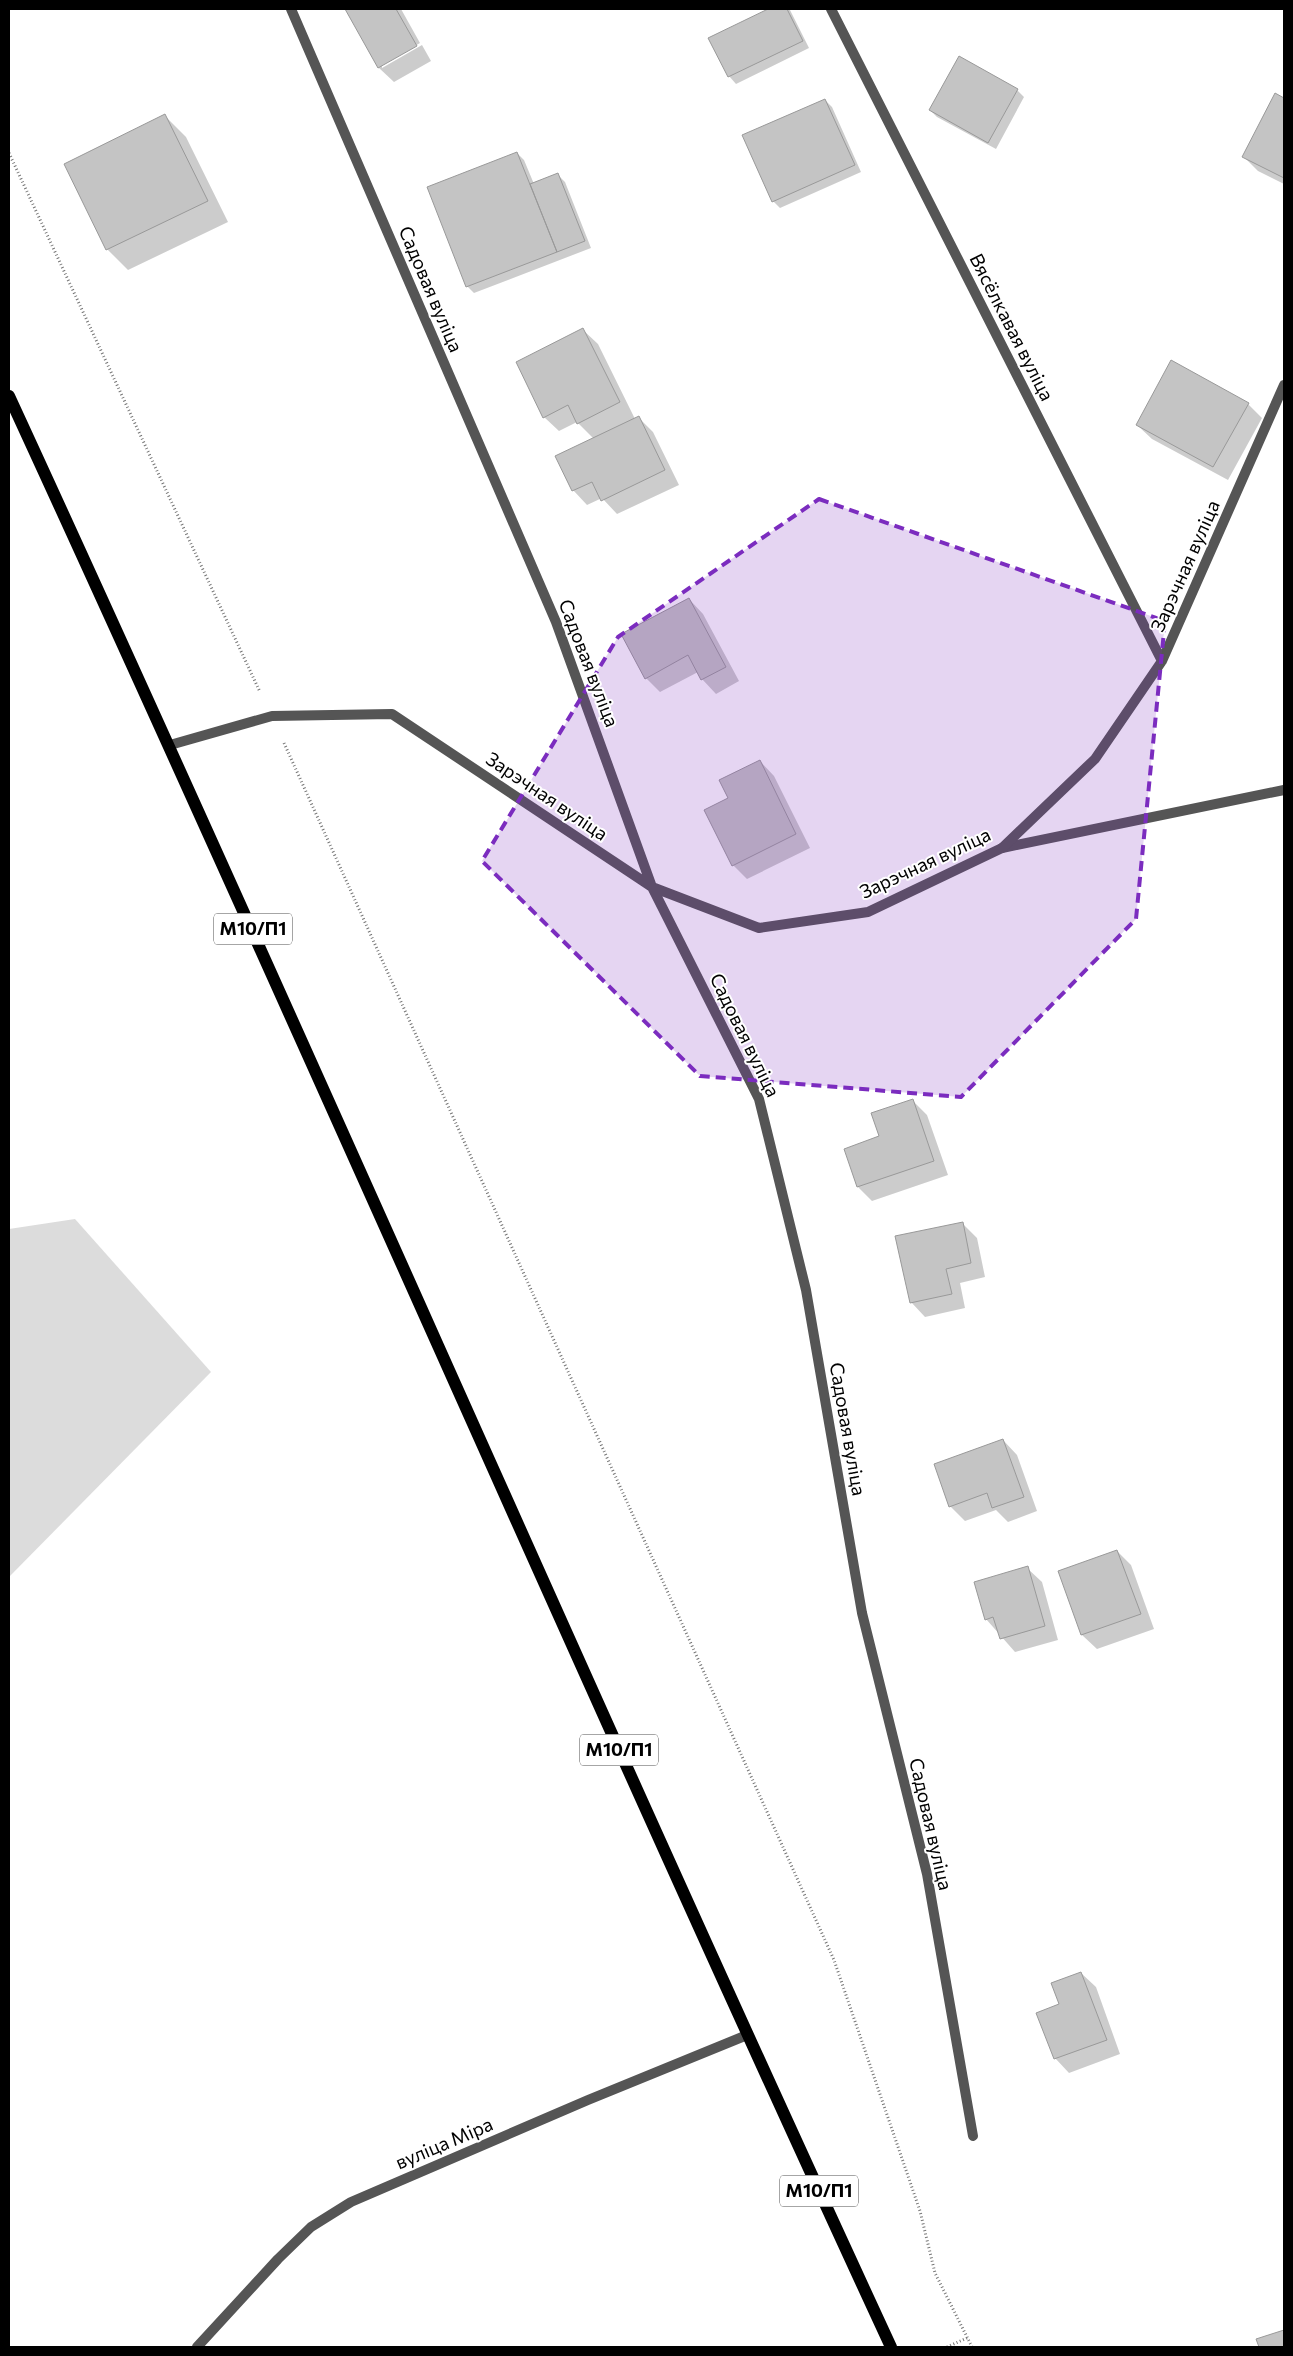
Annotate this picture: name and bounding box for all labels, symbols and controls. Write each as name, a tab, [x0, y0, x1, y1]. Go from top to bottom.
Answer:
street label: Садовая вуліца	[395, 222, 468, 355]
street label: Вясёлкавая вуліца	[965, 249, 1060, 404]
street label: Зарэчная вуліца	[1145, 496, 1224, 635]
street label: Садовая вуліца	[555, 596, 624, 730]
street label: Зарэчная вуліца	[482, 746, 612, 845]
street label: Зарэчная вуліца	[856, 822, 994, 903]
road number: М10/П1	[214, 914, 292, 944]
street label: Садовая вуліца	[706, 969, 785, 1100]
street label: Садовая вуліца	[825, 1360, 872, 1497]
road number: М10/П1	[580, 1734, 658, 1766]
street label: Садовая вуліца	[905, 1756, 958, 1892]
street label: вуліца Міра	[392, 2112, 496, 2173]
road number: М10/П1	[780, 2176, 858, 2206]

